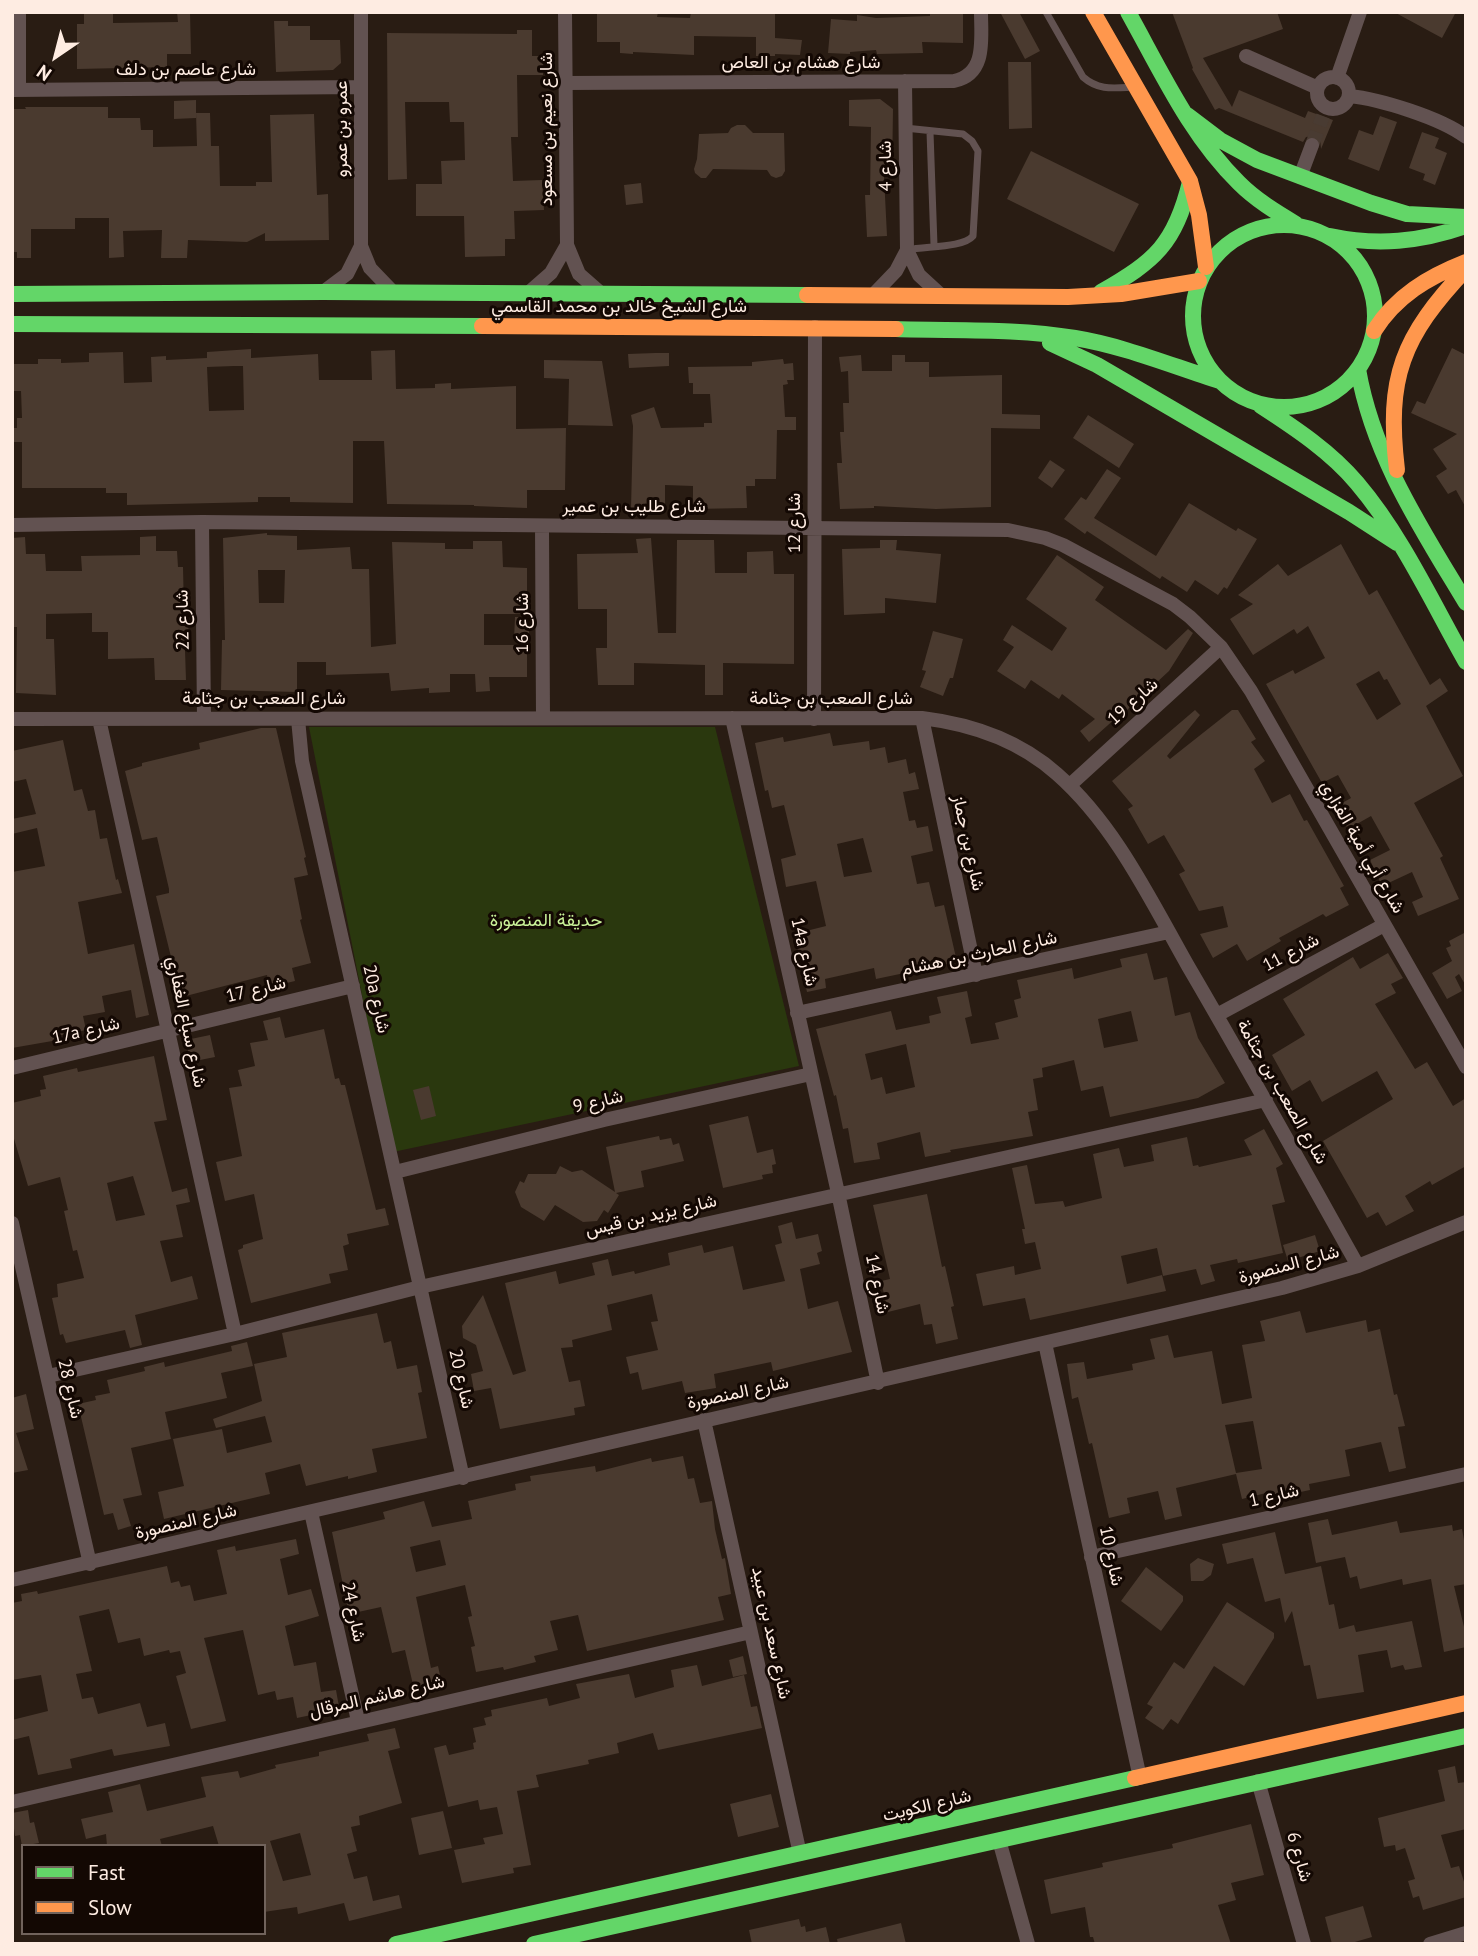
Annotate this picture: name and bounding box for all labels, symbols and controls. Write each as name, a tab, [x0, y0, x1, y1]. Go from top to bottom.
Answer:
north arrow	[21, 21, 91, 91]
street label: شارع نعيم بن مسعود	[536, 52, 558, 206]
street label: شارع هشام بن العاص	[722, 52, 880, 74]
street label: شارع عاصم بن دلف	[116, 59, 256, 81]
text: N	[32, 60, 56, 87]
street label: عمرو بن عمرو	[331, 81, 353, 177]
street label: شارع 4	[875, 140, 897, 192]
street label: شارع الشيخ خالد بن محمد القاسمي	[491, 296, 747, 318]
street label: شارع 12	[784, 493, 806, 553]
street label: شارع طليب بن عمير	[562, 496, 706, 518]
street label: شارع 22	[172, 590, 194, 650]
street label: شارع 16	[512, 593, 534, 653]
street label: شارع 19	[1103, 674, 1163, 730]
street label: شارع الصعب بن جثامة	[182, 688, 346, 710]
street label: شارع الصعب بن جثامة	[749, 688, 913, 710]
street label: شارع أبي أمية الفزاري	[1315, 777, 1409, 917]
street label: شارع بن جماز	[947, 793, 989, 893]
park label: حديقة المنصورة	[490, 910, 602, 932]
street label: 14a شارع	[786, 916, 822, 988]
street label: شارع الحارث بن هشام	[899, 927, 1059, 981]
street label: شارع 11	[1259, 929, 1323, 977]
street label: شارع سباع الغفاري	[162, 954, 210, 1090]
street label: 20a شارع	[358, 963, 394, 1035]
street label: شارع 17	[224, 972, 288, 1008]
street label: 17a شارع	[50, 1013, 122, 1049]
street label: شارع الصعب بن جثامة	[1232, 1016, 1332, 1168]
street label: شارع 9	[571, 1086, 625, 1118]
street label: شارع يزيد بن قيس	[583, 1190, 719, 1242]
street label: شارع المنصورة	[1236, 1241, 1342, 1289]
street label: شارع 14	[860, 1252, 894, 1316]
street label: شارع 20	[444, 1347, 478, 1411]
street label: شارع 28	[53, 1357, 87, 1421]
street label: شارع المنصورة	[685, 1372, 791, 1414]
street label: شارع 1	[1247, 1480, 1301, 1512]
street label: شارع المنصورة	[133, 1500, 239, 1544]
street label: شارع 10	[1094, 1524, 1128, 1588]
street label: شارع سعد بن عبيد	[746, 1565, 796, 1701]
street label: شارع 24	[336, 1580, 370, 1644]
street label: شارع هاشم المرقال	[307, 1671, 447, 1723]
street label: شارع الكويت	[881, 1785, 973, 1827]
street label: شارع 6	[1282, 1830, 1316, 1884]
legend	[21, 1844, 266, 1935]
text: Fast	[88, 1859, 125, 1886]
text: Slow	[88, 1894, 132, 1921]

